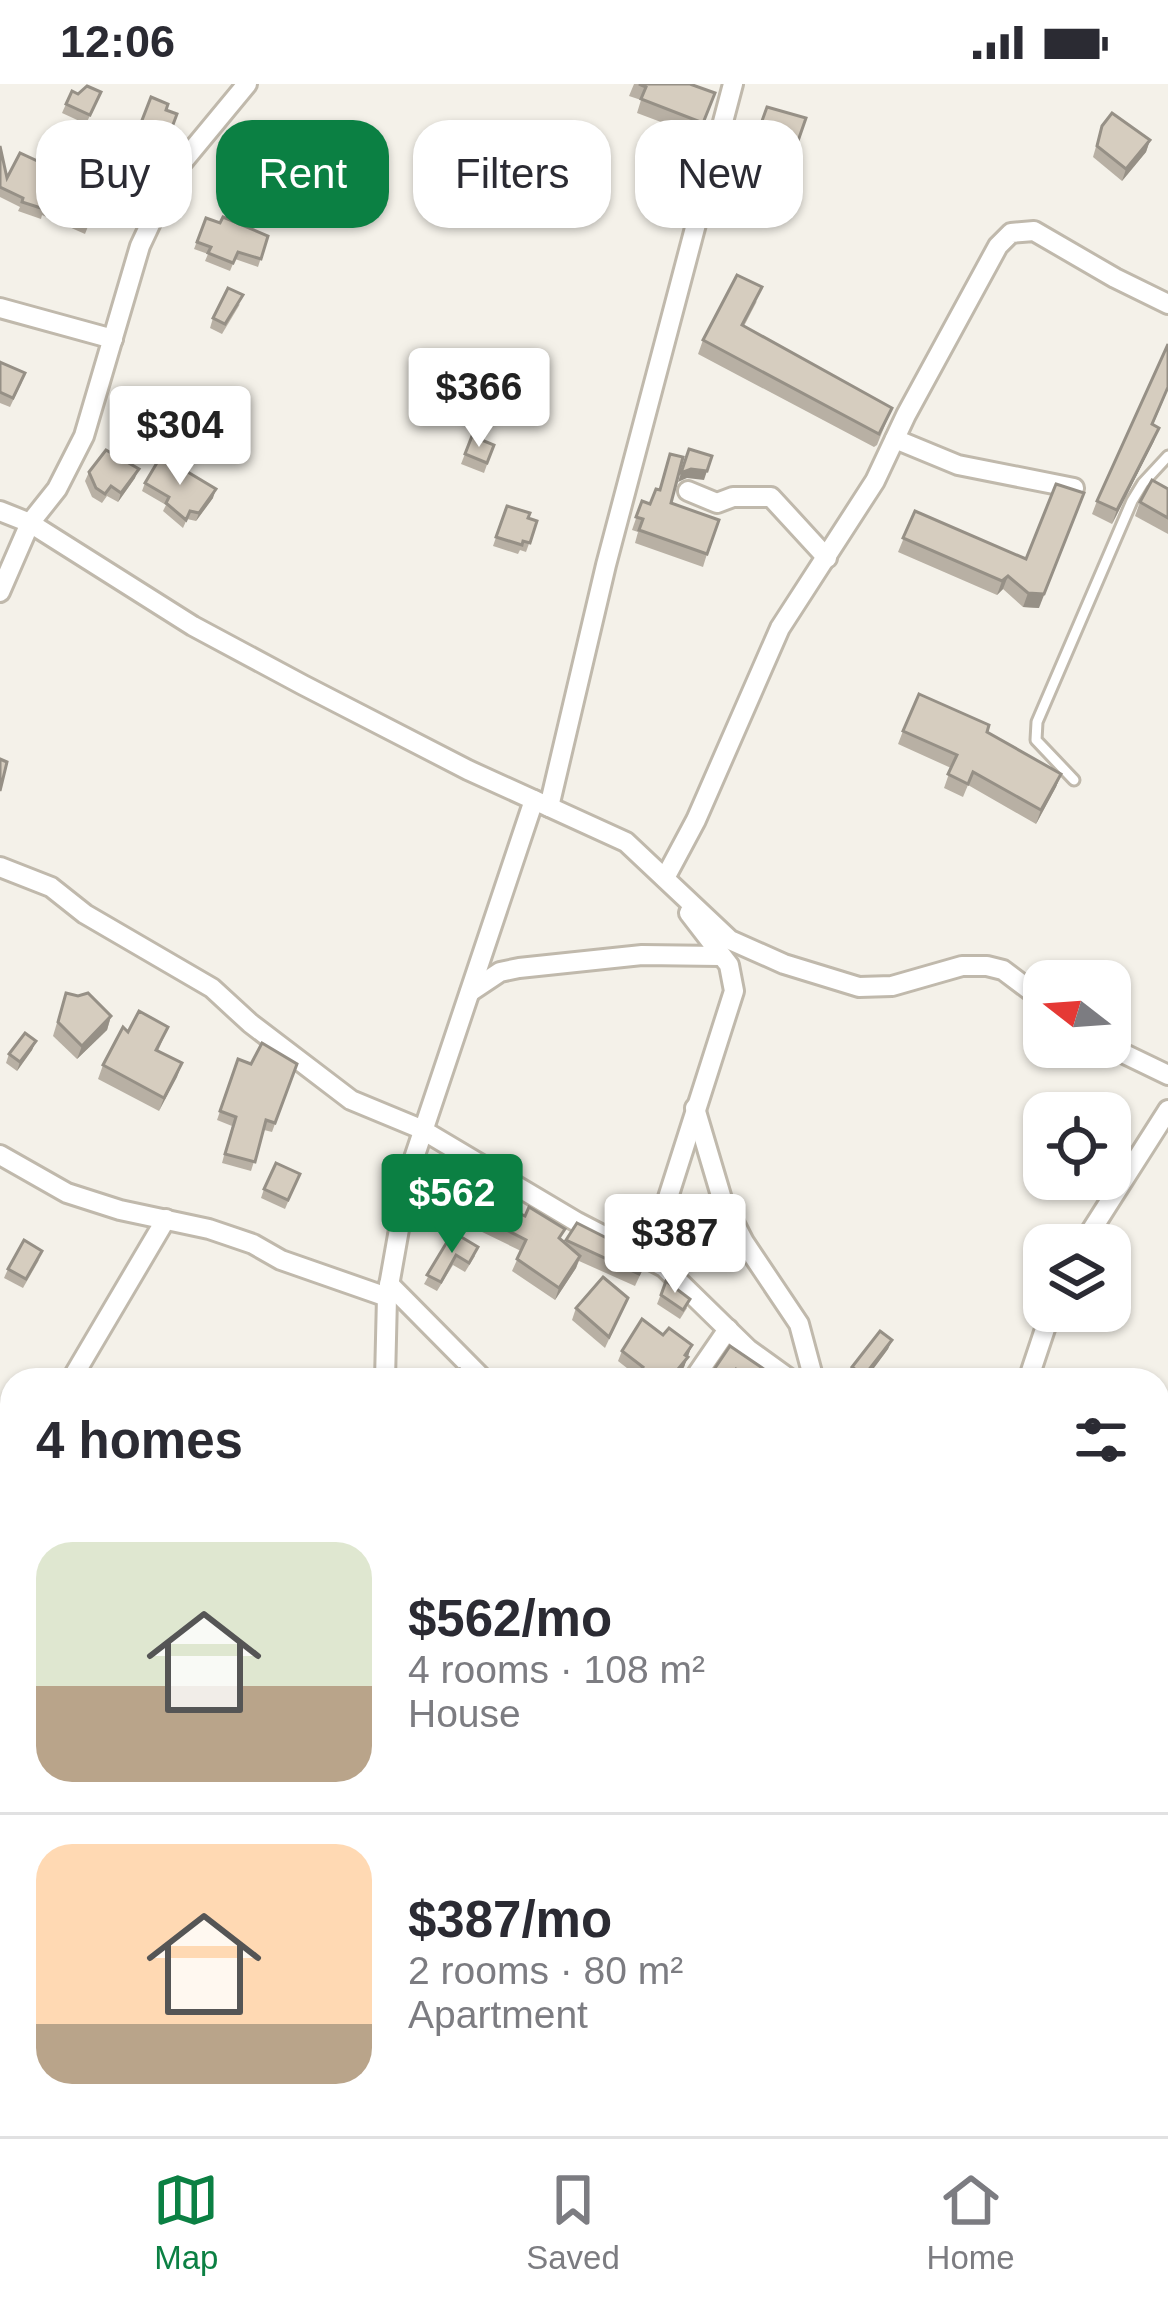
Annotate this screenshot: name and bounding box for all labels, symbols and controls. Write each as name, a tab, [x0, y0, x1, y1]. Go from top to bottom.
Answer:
text: 12:06	[60, 16, 175, 67]
chip: Buy	[36, 120, 192, 228]
chip: Rent	[216, 120, 389, 228]
chip: Filters	[413, 120, 611, 228]
chip: New	[635, 120, 803, 228]
pin: $366	[408, 348, 550, 450]
text: $366	[436, 365, 522, 408]
pin: $304	[109, 386, 251, 488]
text: $304	[137, 403, 223, 446]
north arrow	[1023, 960, 1131, 1068]
map controls	[1023, 960, 1131, 1332]
button: locate	[1023, 1092, 1131, 1200]
pin: $562	[381, 1154, 523, 1256]
text: $562	[409, 1171, 495, 1214]
pin: $387	[604, 1194, 746, 1296]
text: $387	[632, 1211, 718, 1254]
button: layers	[1023, 1224, 1131, 1332]
icon: filters	[1068, 1407, 1134, 1473]
text: 4 homes	[36, 1412, 243, 1469]
icon: home	[132, 1590, 276, 1734]
text: $562/mo	[408, 1590, 612, 1647]
text: 4 rooms · 108 m²	[408, 1648, 705, 1691]
text: House	[408, 1692, 521, 1735]
text: $387/mo	[408, 1891, 612, 1948]
icon: home	[132, 1892, 276, 2036]
text: 2 rooms · 80 m²	[408, 1949, 683, 1992]
text: Apartment	[408, 1993, 588, 2036]
tab: Map	[153, 2167, 219, 2277]
tab: Saved	[526, 2167, 620, 2277]
tab: Home	[927, 2167, 1015, 2277]

